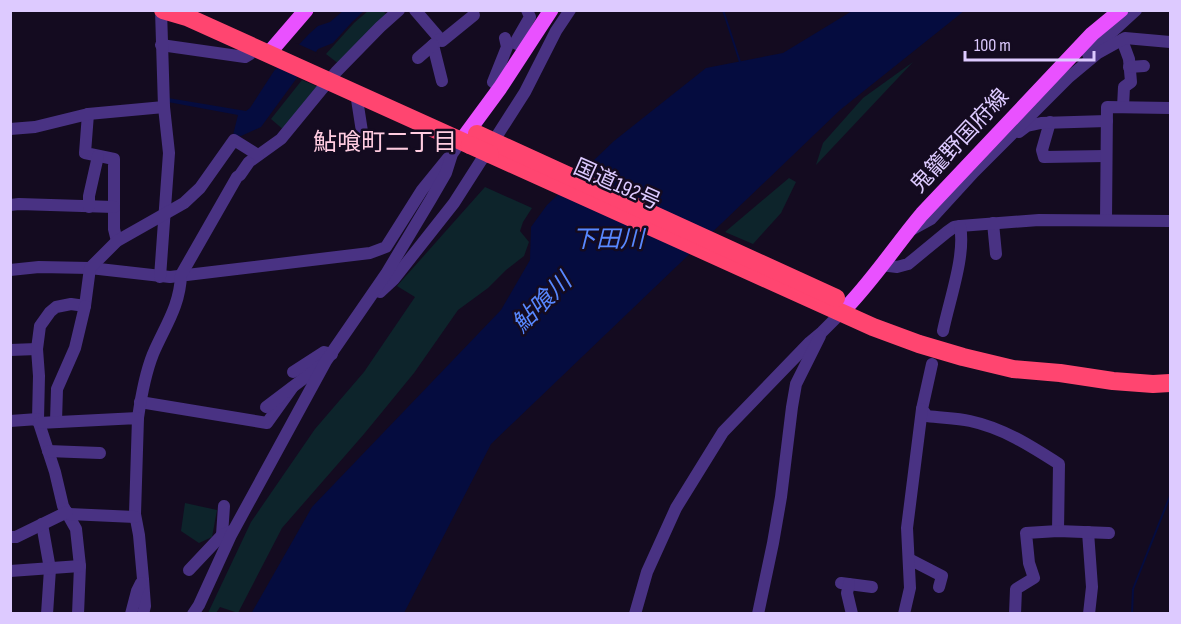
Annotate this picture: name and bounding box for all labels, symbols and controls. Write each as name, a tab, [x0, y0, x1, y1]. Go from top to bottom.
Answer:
scale bar	[965, 24, 1094, 62]
text: 100 m	[974, 35, 1011, 56]
street label: 鬼籠野国府線	[905, 84, 1015, 198]
district label: 鮎喰町二丁目	[313, 128, 457, 157]
street label: 国道192号	[569, 154, 665, 216]
water label: 下田川	[572, 225, 647, 254]
water label: 鮎喰川	[506, 265, 580, 339]

